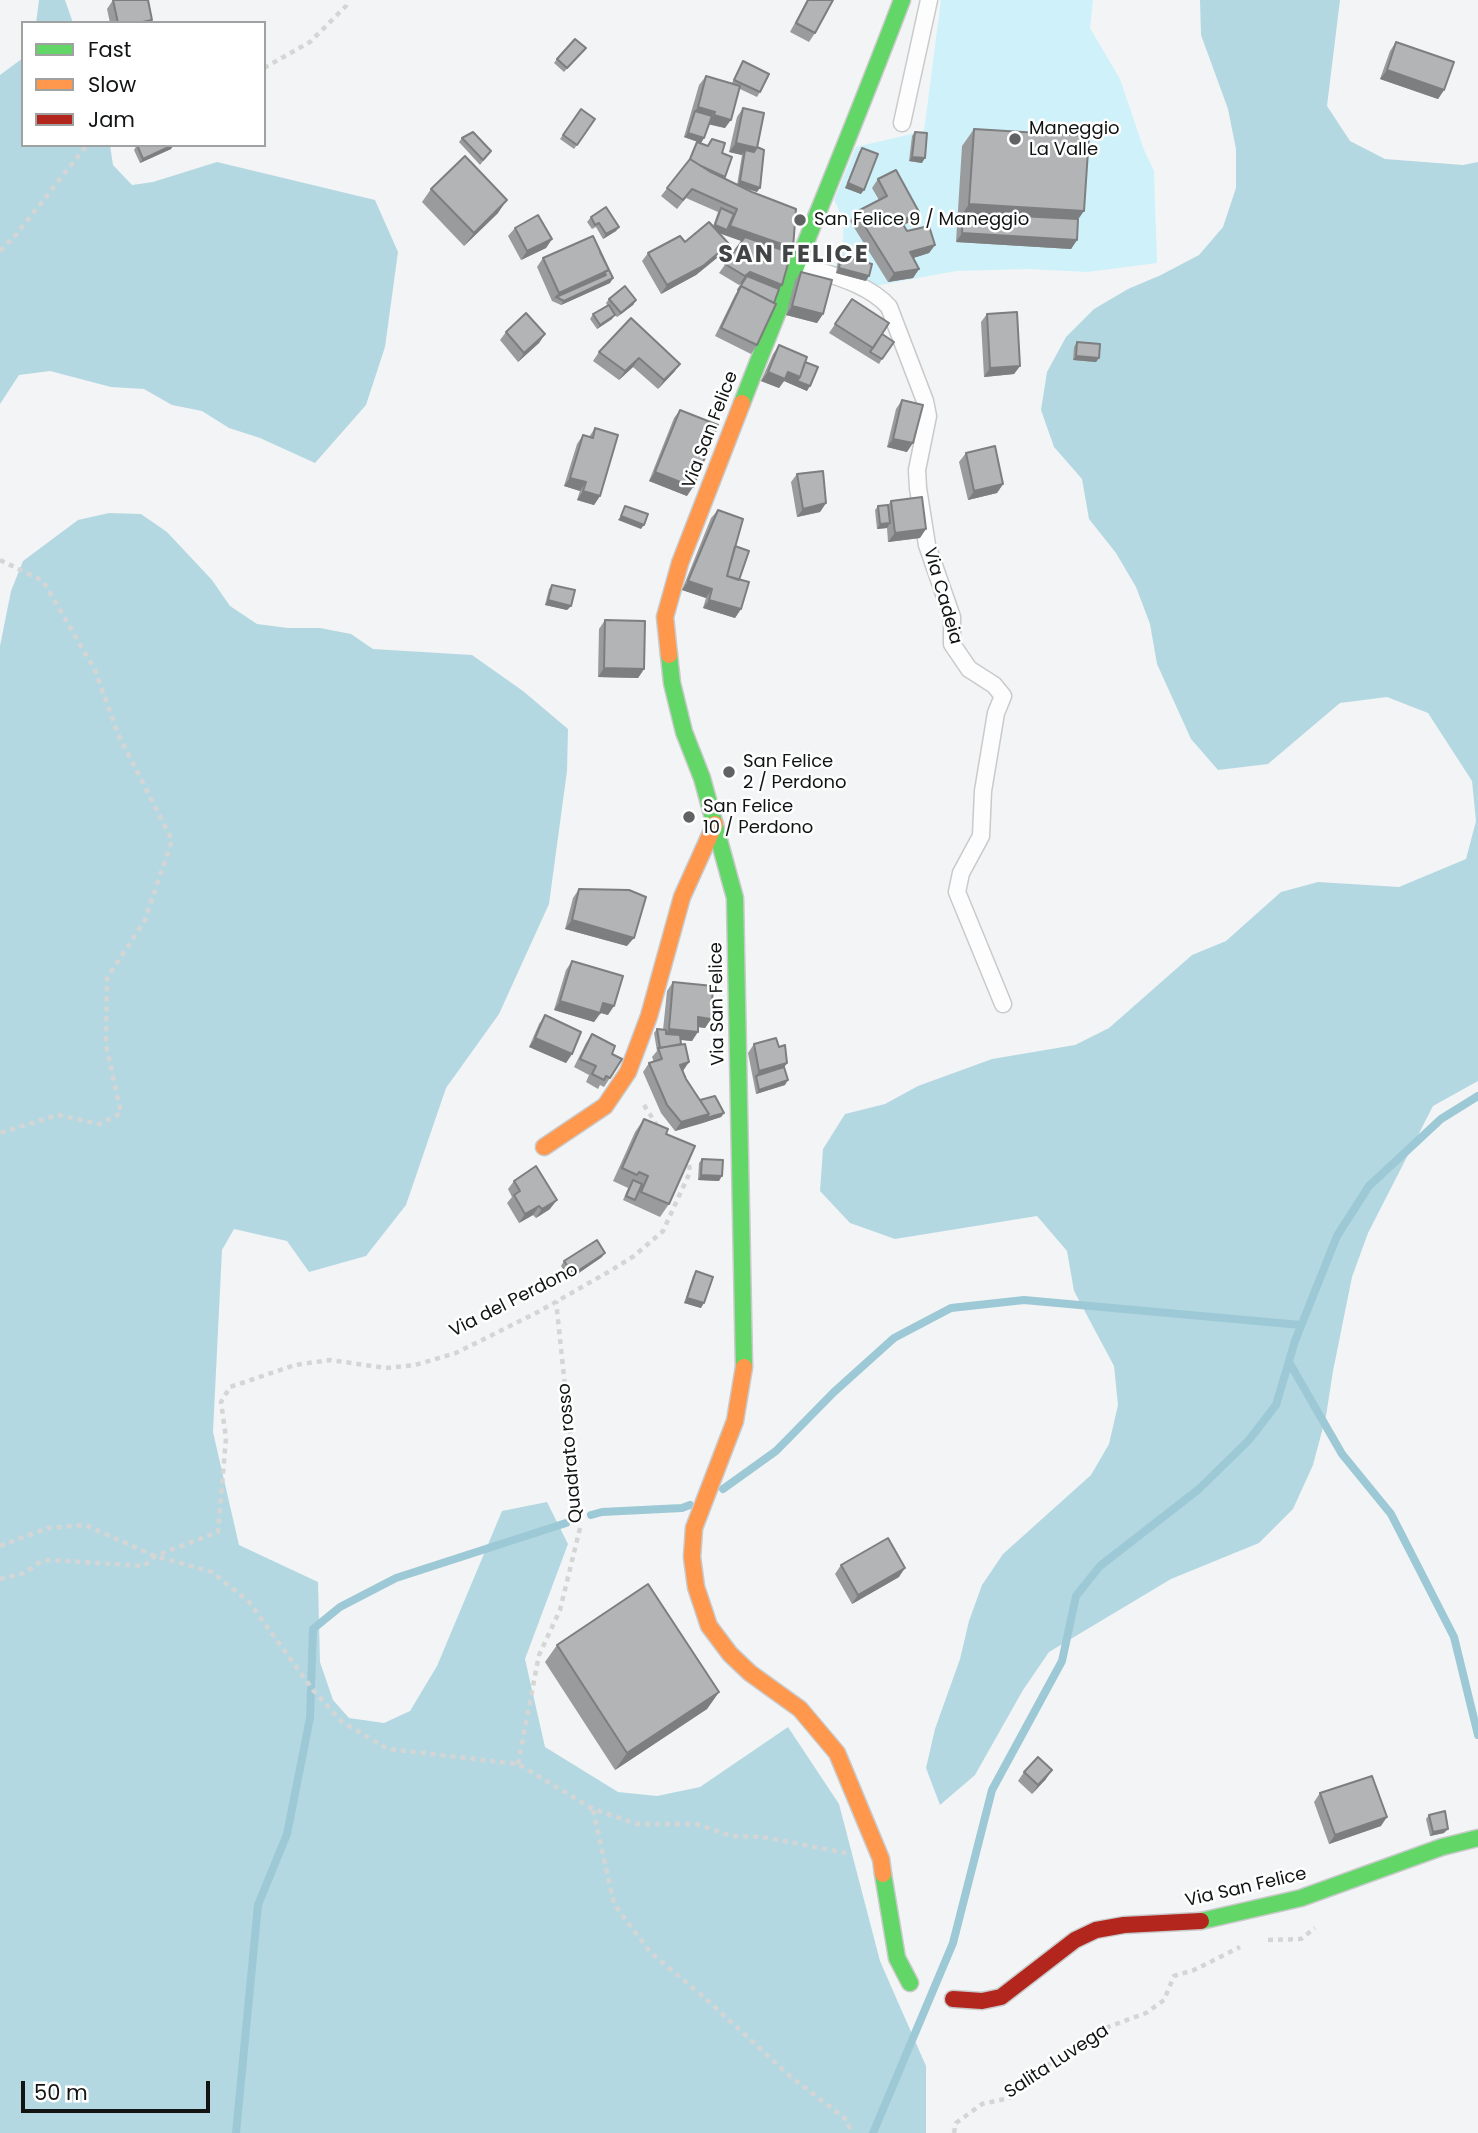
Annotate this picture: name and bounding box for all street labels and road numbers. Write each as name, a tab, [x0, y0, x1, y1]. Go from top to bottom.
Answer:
street label: Via San Felice	[679, 368, 743, 492]
street label: Via Cadeia	[918, 545, 966, 647]
street label: Via San Felice	[706, 942, 730, 1066]
street label: Via del Perdono	[446, 1259, 582, 1343]
street label: Quadrato rosso	[554, 1382, 588, 1524]
street label: Via San Felice	[1183, 1864, 1309, 1912]
street label: Salita Luvega	[1001, 2020, 1113, 2104]

